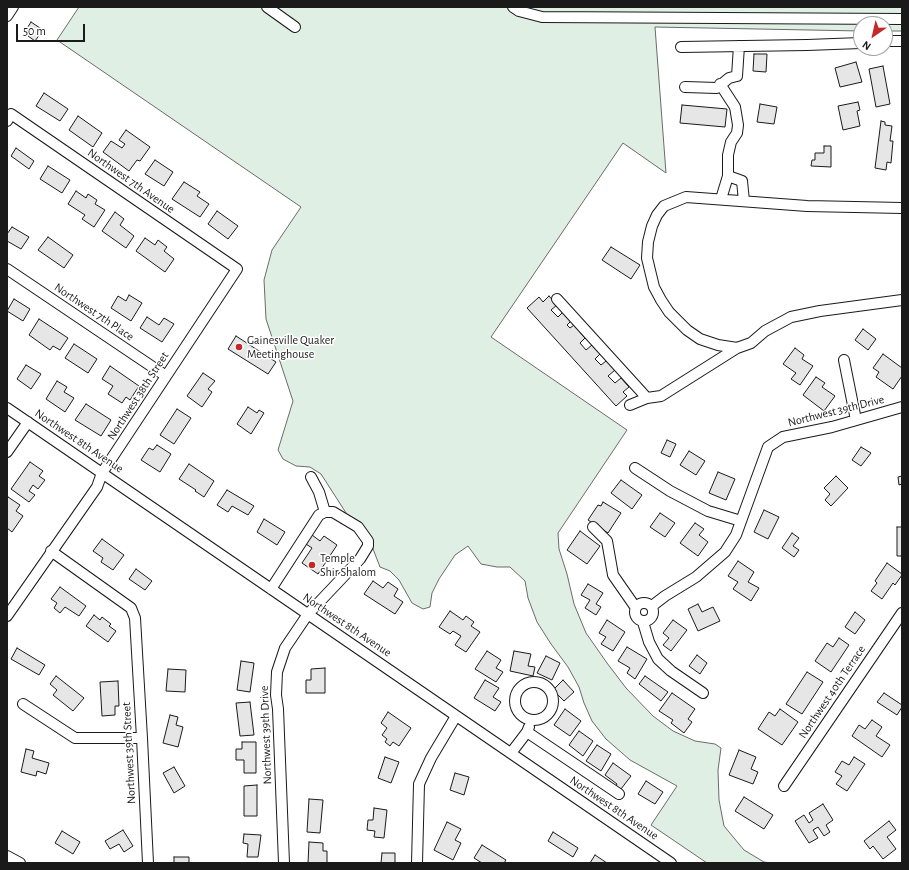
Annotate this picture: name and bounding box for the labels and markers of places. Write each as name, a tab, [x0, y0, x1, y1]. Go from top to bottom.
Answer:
place label: Gainesville Quaker Meetinghouse	[247, 333, 334, 361]
marker: Gainesville Quaker Meetinghouse	[234, 342, 244, 352]
place label: Temple Shir Shalom	[320, 551, 376, 579]
marker: Temple Shir Shalom	[307, 560, 317, 570]

